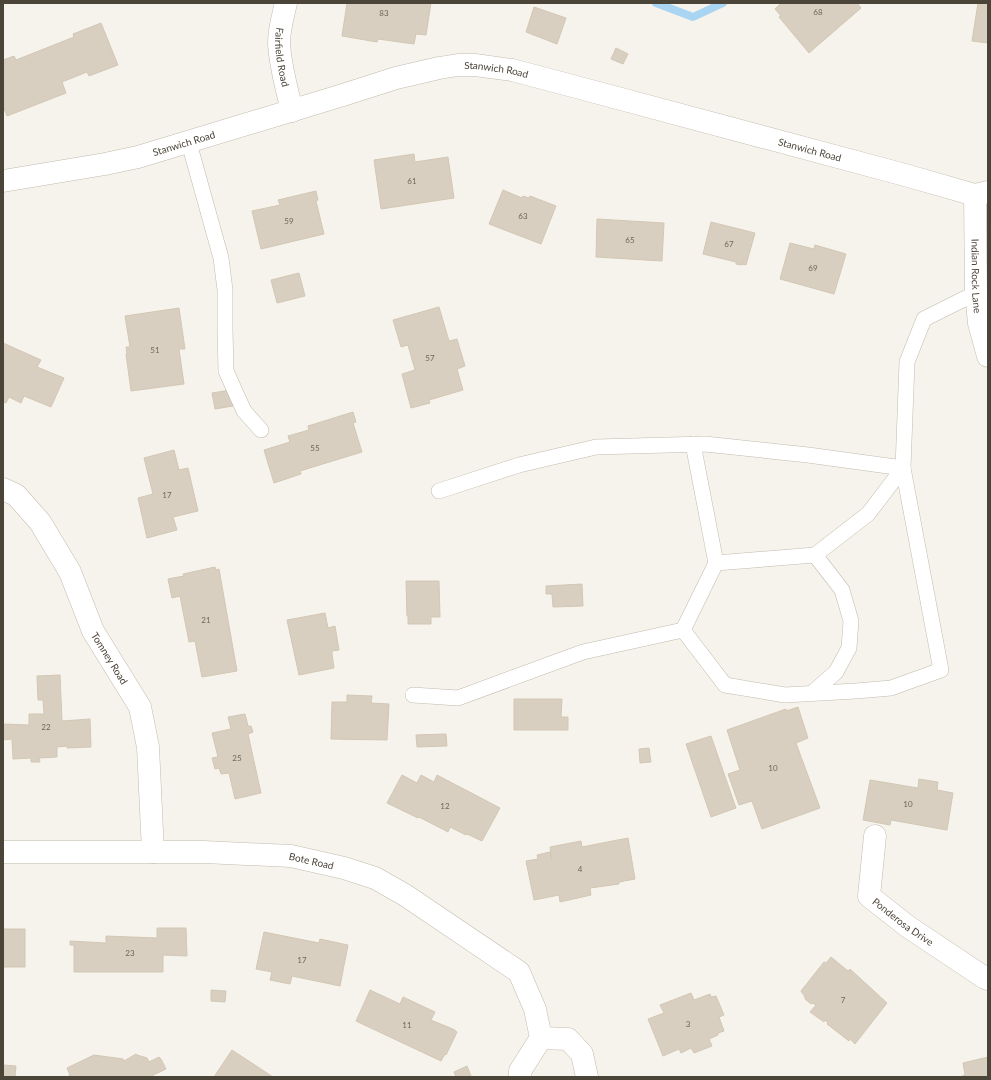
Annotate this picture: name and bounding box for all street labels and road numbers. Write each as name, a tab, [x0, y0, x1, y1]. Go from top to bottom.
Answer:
street label: Fairfield Road	[273, 27, 292, 88]
street label: Stanwich Road	[464, 59, 530, 80]
street label: Stanwich Road	[151, 128, 217, 158]
street label: Stanwich Road	[777, 135, 843, 164]
street label: Indian Rock Lane	[969, 239, 984, 314]
street label: Tomney Road	[89, 630, 130, 686]
street label: Bote Road	[288, 850, 335, 872]
street label: Ponderosa Drive	[870, 895, 936, 948]

